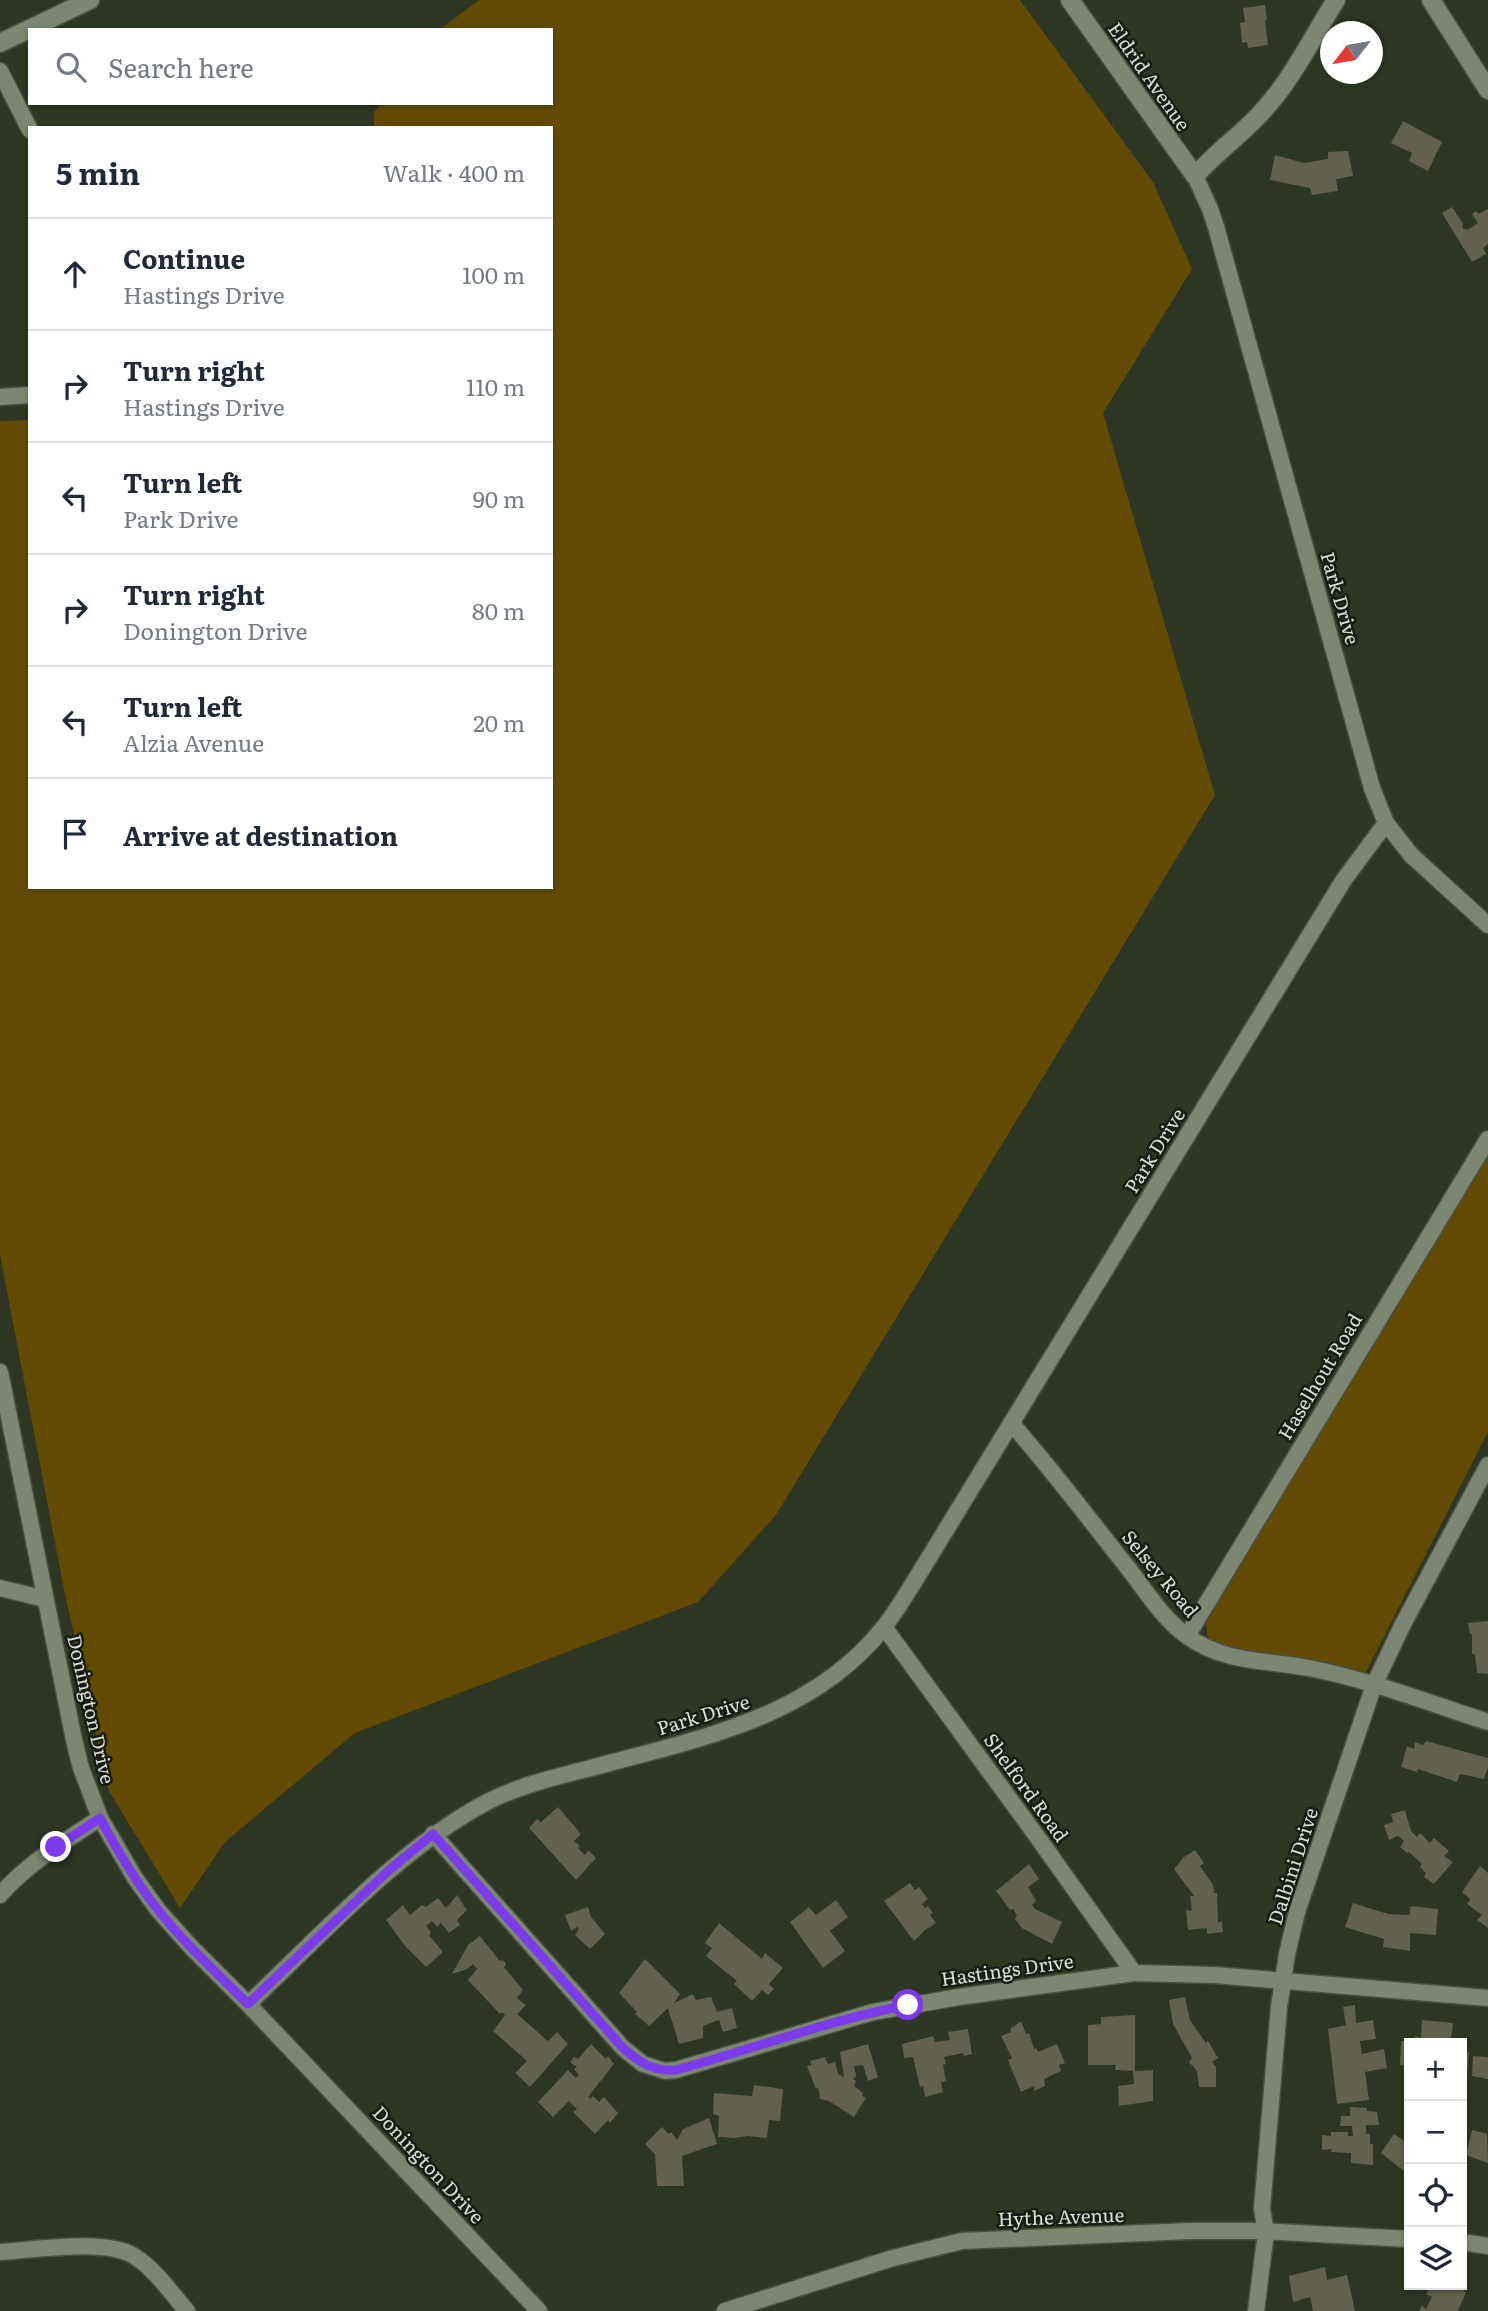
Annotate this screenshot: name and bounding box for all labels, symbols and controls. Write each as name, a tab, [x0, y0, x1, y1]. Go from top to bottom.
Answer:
street label: Eldrid Avenue	[1102, 16, 1198, 136]
north arrow	[1320, 21, 1383, 84]
search box	[28, 28, 553, 105]
text: Search here	[108, 47, 254, 86]
icon: search	[52, 48, 90, 86]
text: 5 min	[56, 150, 140, 194]
text: Walk · 400 m	[383, 155, 525, 189]
text: Continue	[123, 238, 245, 277]
icon: ahead	[56, 255, 94, 293]
text: 100 m	[462, 257, 525, 291]
text: Hastings Drive	[123, 277, 285, 311]
text: Turn right	[123, 350, 265, 389]
icon: right	[56, 367, 94, 405]
text: 110 m	[466, 369, 525, 403]
text: Hastings Drive	[123, 389, 285, 423]
text: Turn left	[123, 462, 242, 501]
icon: left	[56, 479, 94, 517]
text: 90 m	[473, 481, 525, 515]
text: Park Drive	[123, 501, 238, 535]
street label: Park Drive	[1314, 548, 1368, 648]
text: Turn right	[123, 574, 265, 613]
icon: right	[56, 591, 94, 629]
text: 80 m	[472, 593, 525, 627]
text: Donington Drive	[123, 613, 307, 647]
text: Turn left	[123, 686, 242, 725]
icon: left	[56, 703, 94, 741]
text: 20 m	[473, 705, 525, 739]
text: Alzia Avenue	[123, 725, 264, 759]
icon: arrive	[56, 815, 94, 853]
text: Arrive at destination	[123, 815, 398, 854]
street label: Park Drive	[1117, 1102, 1191, 1198]
street label: Haselhout Road	[1270, 1307, 1368, 1445]
street label: Selsey Road	[1116, 1523, 1206, 1623]
street label: Donington Drive	[61, 1632, 123, 1787]
street label: Park Drive	[653, 1687, 753, 1741]
street label: Shelford Road	[978, 1727, 1076, 1847]
street label: Dalbini Drive	[1260, 1804, 1324, 1928]
route end	[40, 1831, 71, 1862]
street label: Hastings Drive	[939, 1946, 1075, 1992]
route start	[892, 1989, 923, 2020]
map controls	[1404, 2038, 1467, 2290]
button: +	[1404, 2038, 1467, 2101]
street label: Donington Drive	[367, 2099, 491, 2229]
button: −	[1404, 2101, 1467, 2164]
button: locate	[1404, 2164, 1467, 2227]
street label: Hythe Avenue	[997, 2200, 1125, 2232]
button: layers	[1404, 2227, 1467, 2290]

